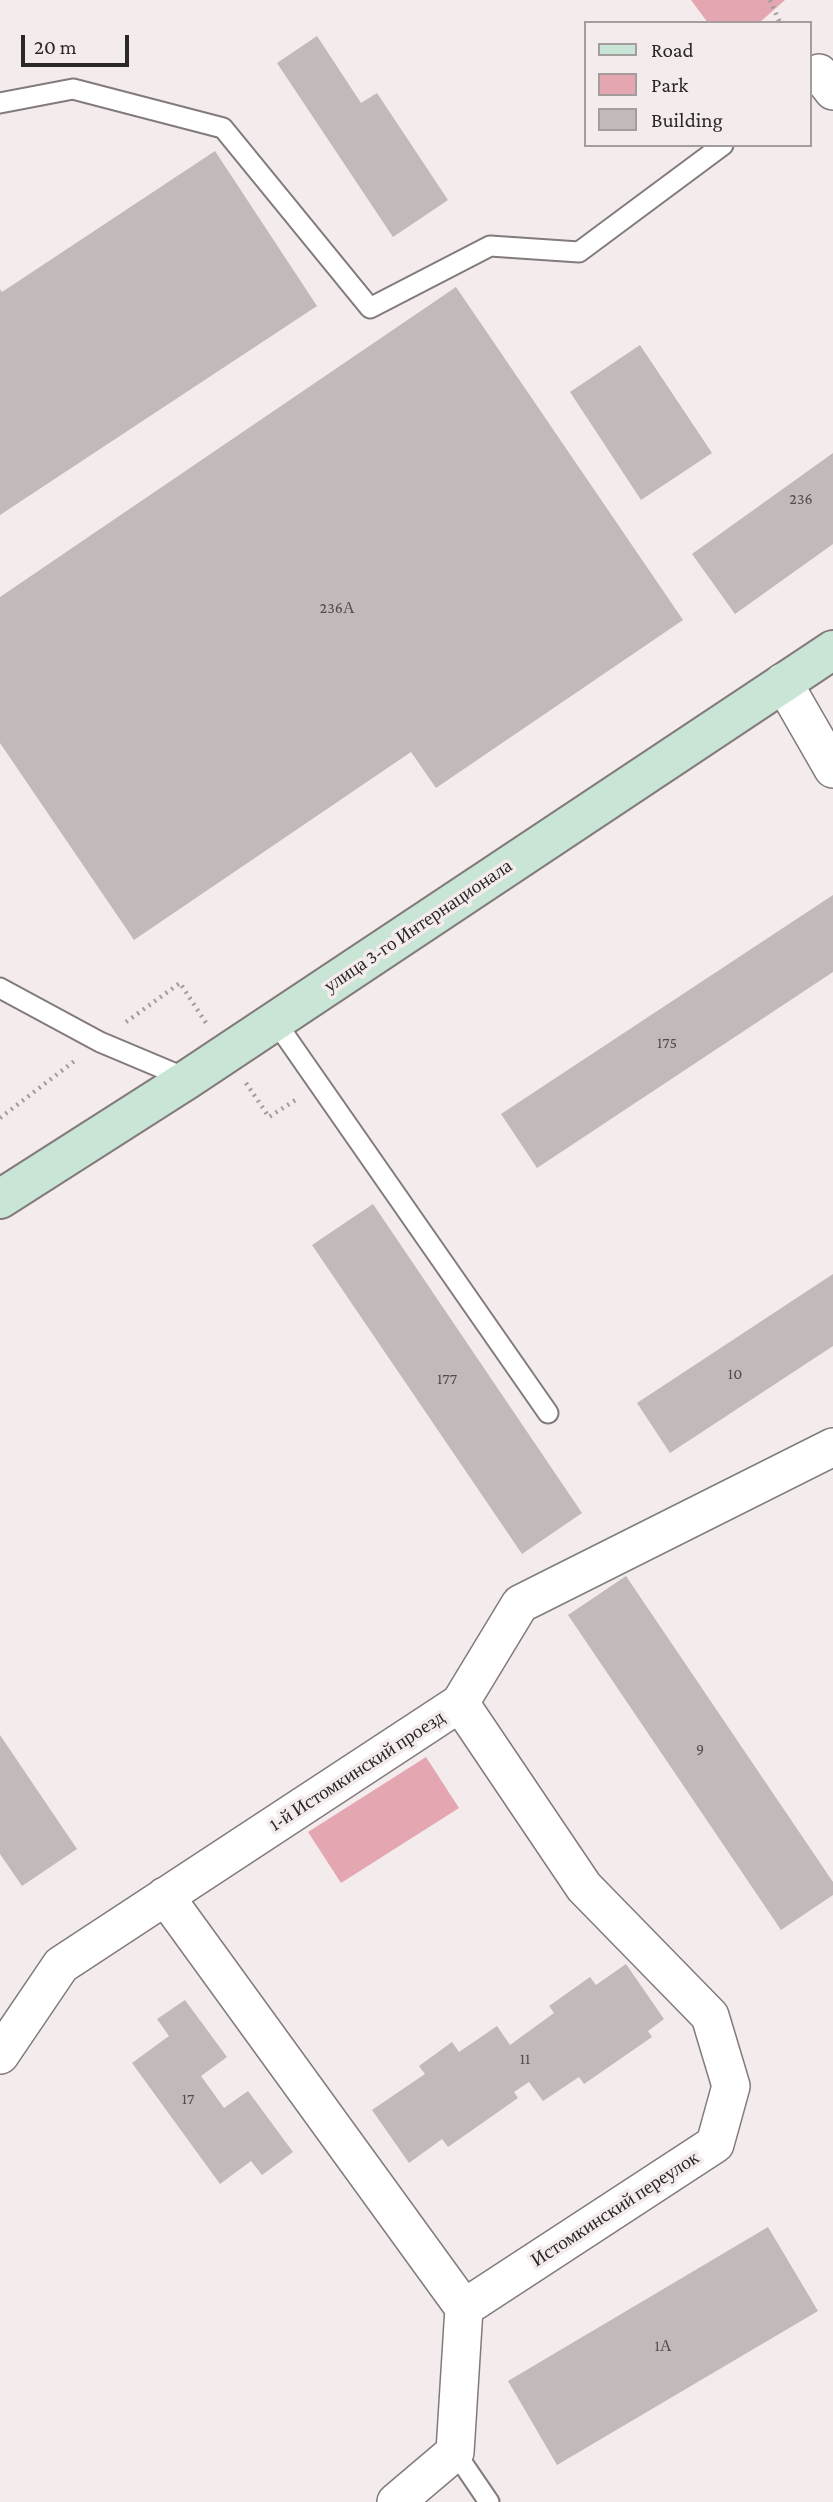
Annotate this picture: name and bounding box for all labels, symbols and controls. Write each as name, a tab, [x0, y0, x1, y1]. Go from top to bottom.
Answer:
scale bar	[24, 21, 133, 65]
legend	[584, 21, 812, 147]
text: 20 m	[34, 35, 77, 59]
text: Road	[651, 38, 694, 62]
text: Park	[651, 73, 688, 97]
text: Building	[651, 108, 723, 132]
house number: 236	[789, 489, 813, 509]
house number: 236А	[320, 598, 354, 618]
street label: улица 3-го Интернационала	[320, 854, 516, 998]
house number: 175	[657, 1033, 677, 1053]
house number: 10	[728, 1364, 742, 1384]
house number: 177	[437, 1369, 457, 1389]
street label: 1-й Истомкинский проезд	[265, 1706, 449, 1836]
house number: 9	[696, 1739, 704, 1759]
house number: 11	[520, 2049, 530, 2069]
house number: 17	[182, 2089, 194, 2109]
street label: Истомкинский переулок	[527, 2146, 703, 2272]
house number: 1А	[655, 2336, 671, 2356]

